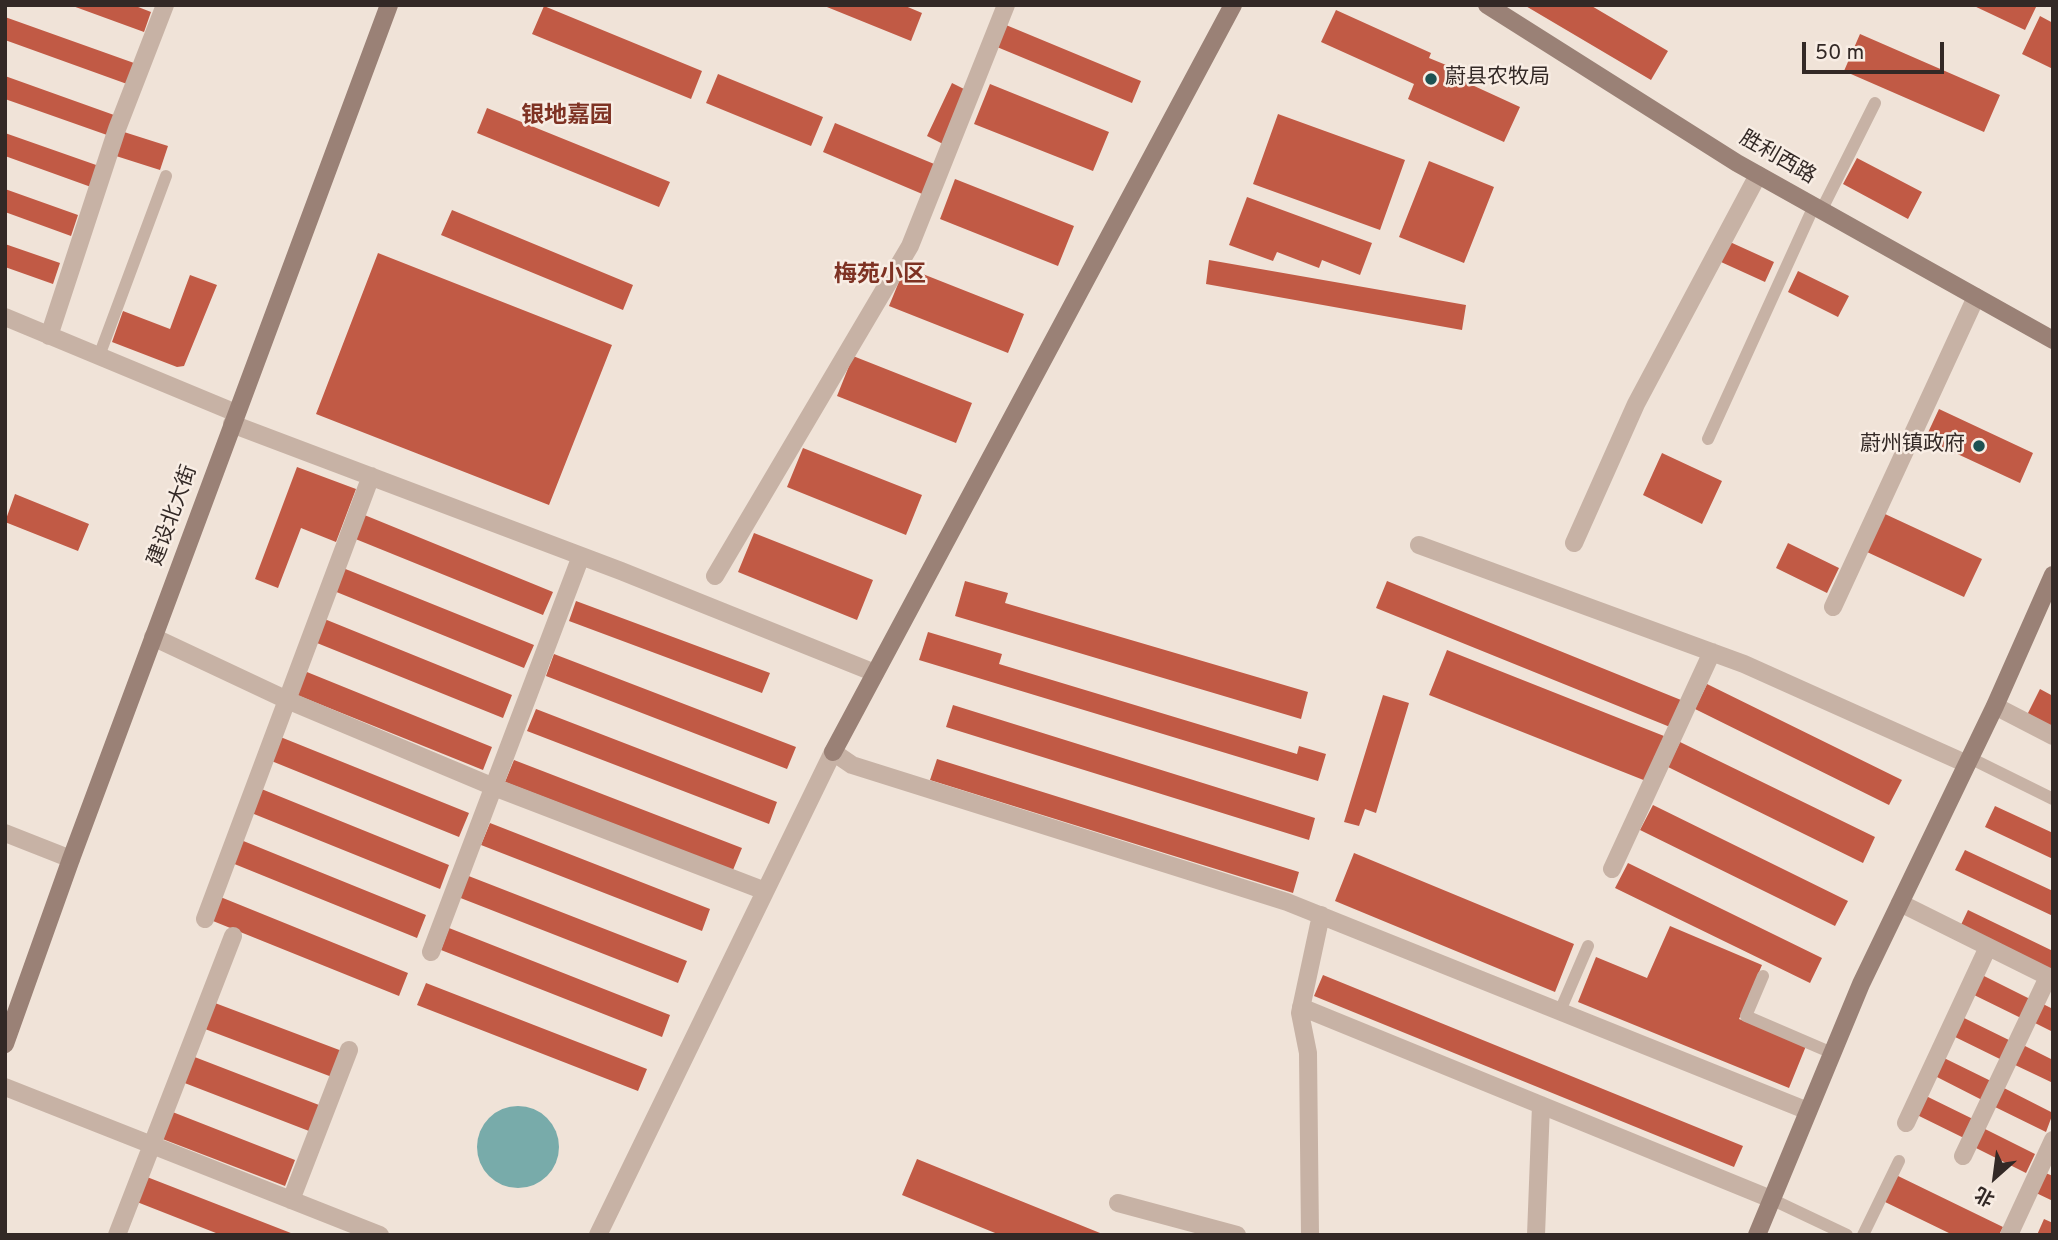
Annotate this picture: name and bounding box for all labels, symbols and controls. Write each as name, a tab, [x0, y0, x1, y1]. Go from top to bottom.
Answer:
scale bar	[1806, 28, 1948, 72]
text: 50 m	[1815, 40, 1864, 67]
place label: 蔚县农牧局	[1445, 66, 1550, 92]
marker: 蔚县农牧局	[1423, 71, 1439, 87]
district label: 银地嘉园	[521, 103, 613, 131]
street label: 胜利西路	[1734, 127, 1820, 191]
district label: 梅苑小区	[834, 262, 926, 290]
place label: 蔚州镇政府	[1860, 433, 1965, 459]
marker: 蔚州镇政府	[1971, 438, 1987, 454]
street label: 建设北大街	[144, 462, 204, 570]
north arrow	[1960, 1142, 2030, 1212]
text: 北	[1971, 1180, 1999, 1211]

